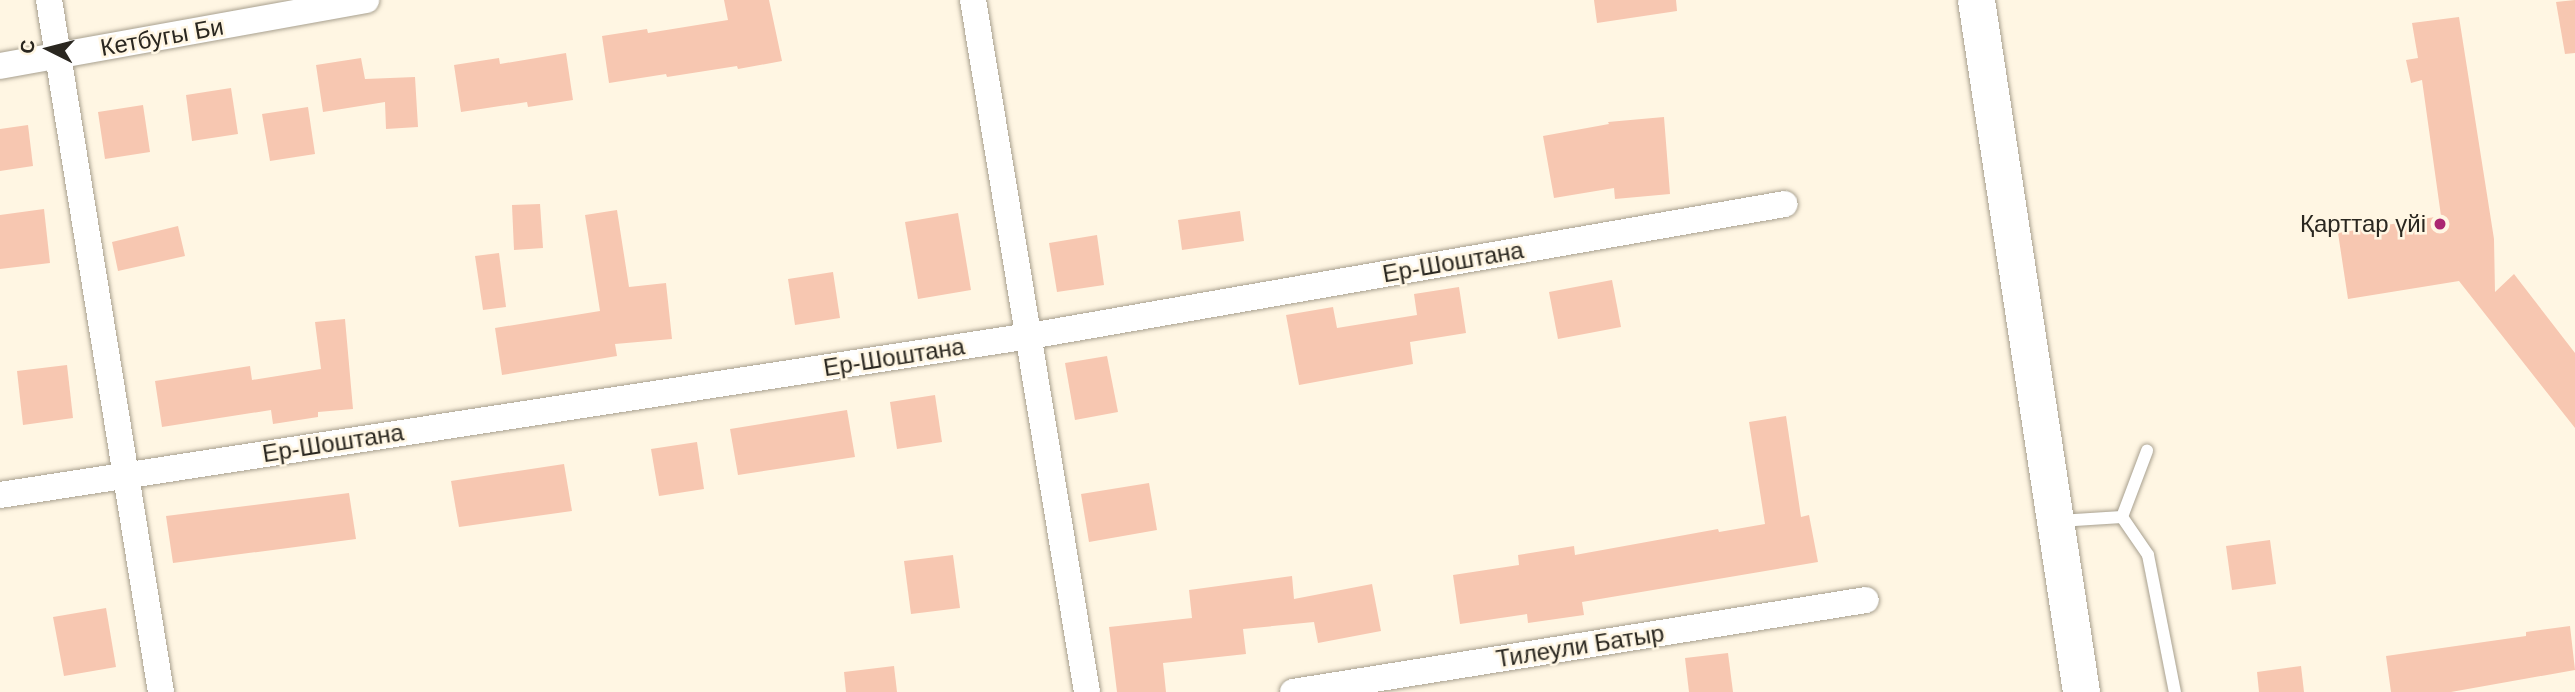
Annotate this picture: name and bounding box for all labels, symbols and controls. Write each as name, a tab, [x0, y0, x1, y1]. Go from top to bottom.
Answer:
street label: Кетбугы Би	[98, 12, 226, 62]
north arrow	[14, 14, 84, 84]
text: С	[16, 39, 39, 55]
place label: Қарттар үйі	[2300, 210, 2426, 238]
marker: Қарттар үйі	[2432, 216, 2448, 232]
street label: Ер-Шоштана	[1380, 235, 1526, 289]
street label: Ер-Шоштана	[821, 332, 967, 382]
street label: Ер-Шоштана	[260, 418, 406, 468]
street label: Тилеули Батыр	[1494, 618, 1666, 674]

